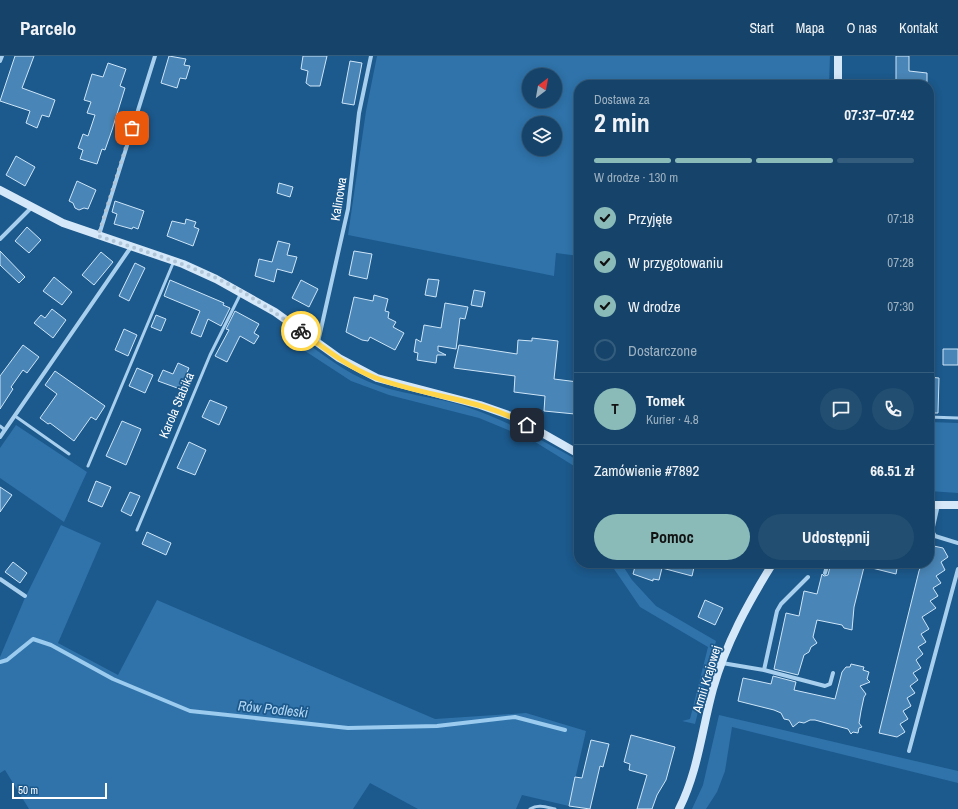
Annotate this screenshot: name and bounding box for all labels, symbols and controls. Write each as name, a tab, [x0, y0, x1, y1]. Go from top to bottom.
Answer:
text: Parcelo	[20, 15, 76, 41]
text: Start	[749, 19, 774, 37]
text: Mapa	[796, 19, 824, 37]
text: O nas	[846, 19, 877, 37]
text: Kontakt	[899, 19, 938, 37]
north arrow	[522, 68, 562, 108]
map controls	[522, 68, 562, 156]
text: Dostawa za	[594, 91, 650, 108]
text: 07:37–07:42	[844, 104, 914, 125]
text: 2 min	[594, 105, 650, 140]
pin	[115, 111, 149, 145]
button: layers	[522, 116, 562, 156]
icon: bag	[121, 117, 143, 139]
text: W drodze · 130 m	[594, 169, 678, 186]
street label: Kalinowa	[327, 176, 350, 222]
icon: check	[594, 207, 616, 229]
text: Przyjęte	[628, 208, 672, 229]
text: 07:18	[887, 210, 914, 227]
icon: check	[594, 251, 616, 273]
text: W przygotowaniu	[628, 252, 723, 273]
text: 07:28	[887, 254, 914, 271]
icon: check	[594, 295, 616, 317]
text: W drodze	[628, 296, 681, 317]
text: 07:30	[887, 298, 914, 315]
courier	[281, 311, 321, 351]
icon: bike	[290, 320, 312, 342]
text: Dostarczone	[628, 340, 697, 361]
street label: Karola Stabika	[155, 370, 198, 441]
button: chat	[820, 388, 862, 430]
button: phone	[872, 388, 914, 430]
text: Tomek	[646, 390, 685, 411]
text: T	[611, 398, 619, 419]
pin	[510, 408, 544, 442]
text: Kurier · 4.8	[646, 411, 699, 428]
icon: home	[516, 414, 538, 436]
text: Zamówienie #7892	[594, 460, 699, 481]
text: 66.51 zł	[870, 460, 914, 481]
button: Pomoc	[594, 514, 750, 560]
button: Udostępnij	[758, 514, 914, 560]
street label: Armii Krajowej	[688, 644, 725, 716]
water label: Rów Podleski	[237, 696, 310, 722]
scale bar	[12, 781, 107, 800]
text: 50 m	[18, 783, 38, 797]

